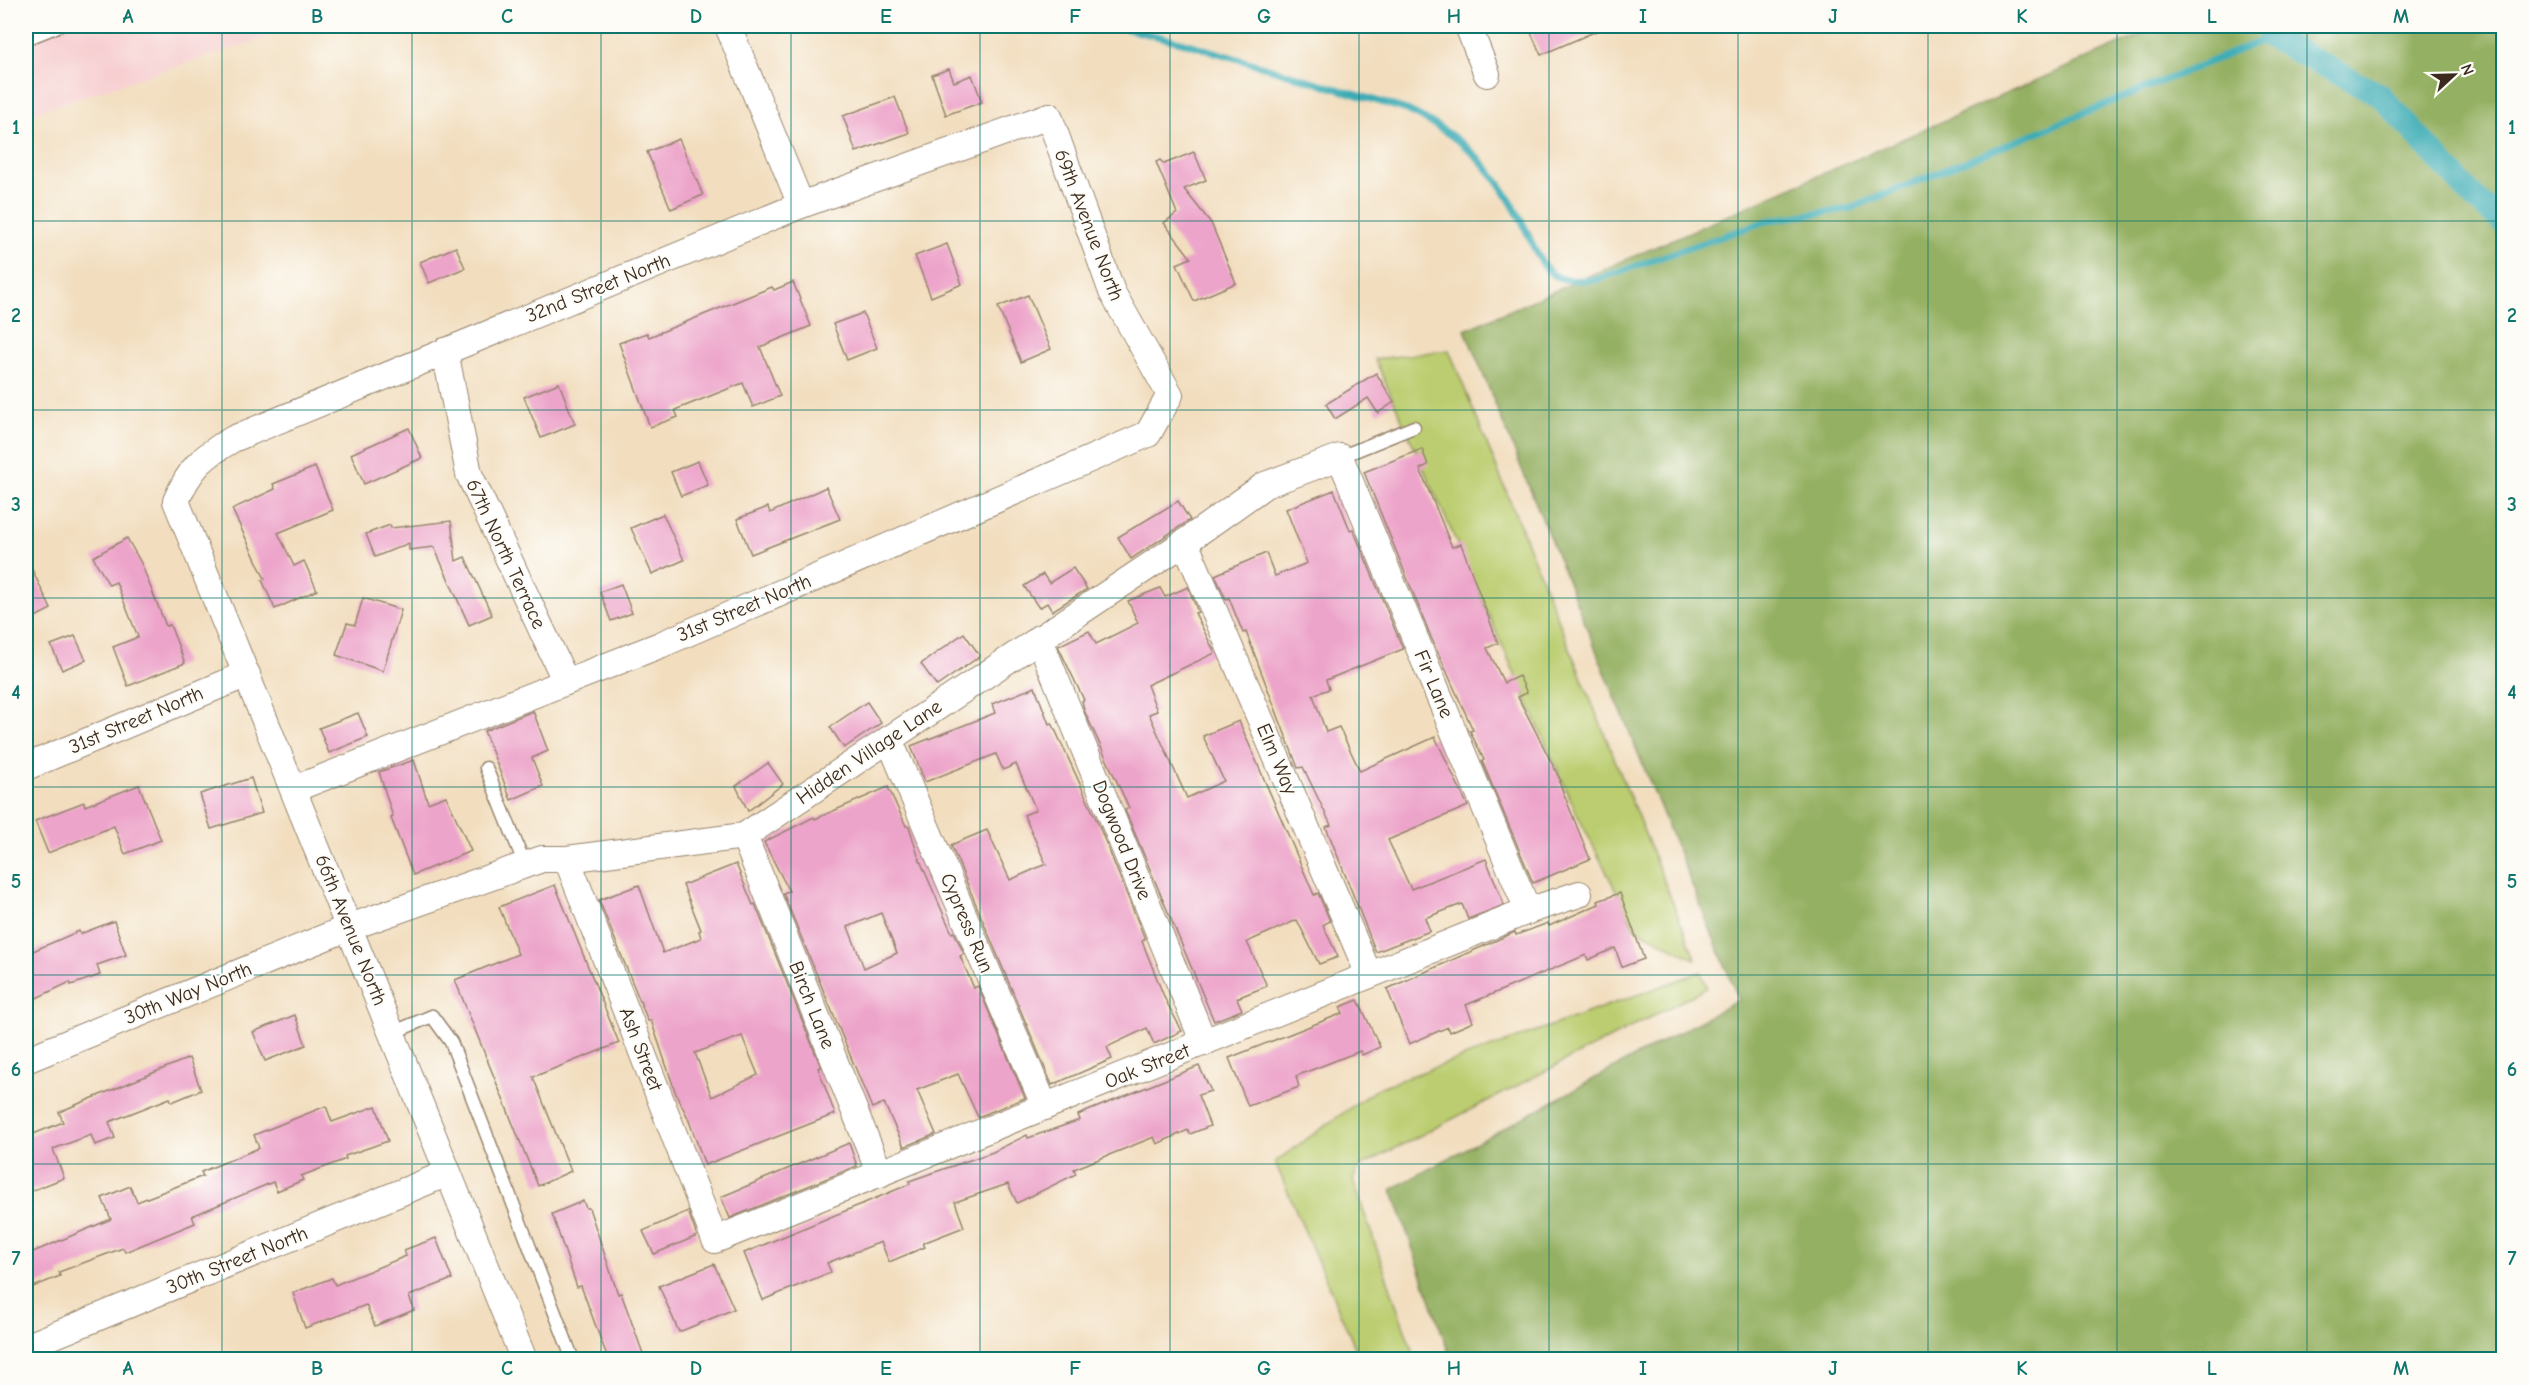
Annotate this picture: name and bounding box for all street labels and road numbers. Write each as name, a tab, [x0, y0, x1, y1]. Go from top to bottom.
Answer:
street label: 69th Avenue North	[1050, 146, 1128, 304]
street label: 32nd Street North	[522, 249, 674, 327]
street label: 67th North Terrace	[461, 475, 551, 633]
street label: 31st Street North	[673, 569, 815, 647]
street label: Fir Lane	[1409, 646, 1459, 722]
street label: 31st Street North	[65, 681, 207, 759]
street label: Hidden Village Lane	[792, 695, 946, 809]
street label: Elm Way	[1252, 720, 1302, 798]
street label: Dogwood Drive	[1088, 777, 1156, 903]
street label: 66th Avenue North	[310, 851, 392, 1009]
street label: Cypress Run	[936, 870, 998, 976]
street label: 30th Way North	[121, 957, 255, 1029]
street label: Birch Lane	[784, 958, 840, 1052]
street label: Ash Street	[615, 1004, 668, 1095]
street label: Oak Street	[1101, 1038, 1194, 1093]
street label: 30th Street North	[163, 1221, 311, 1299]

